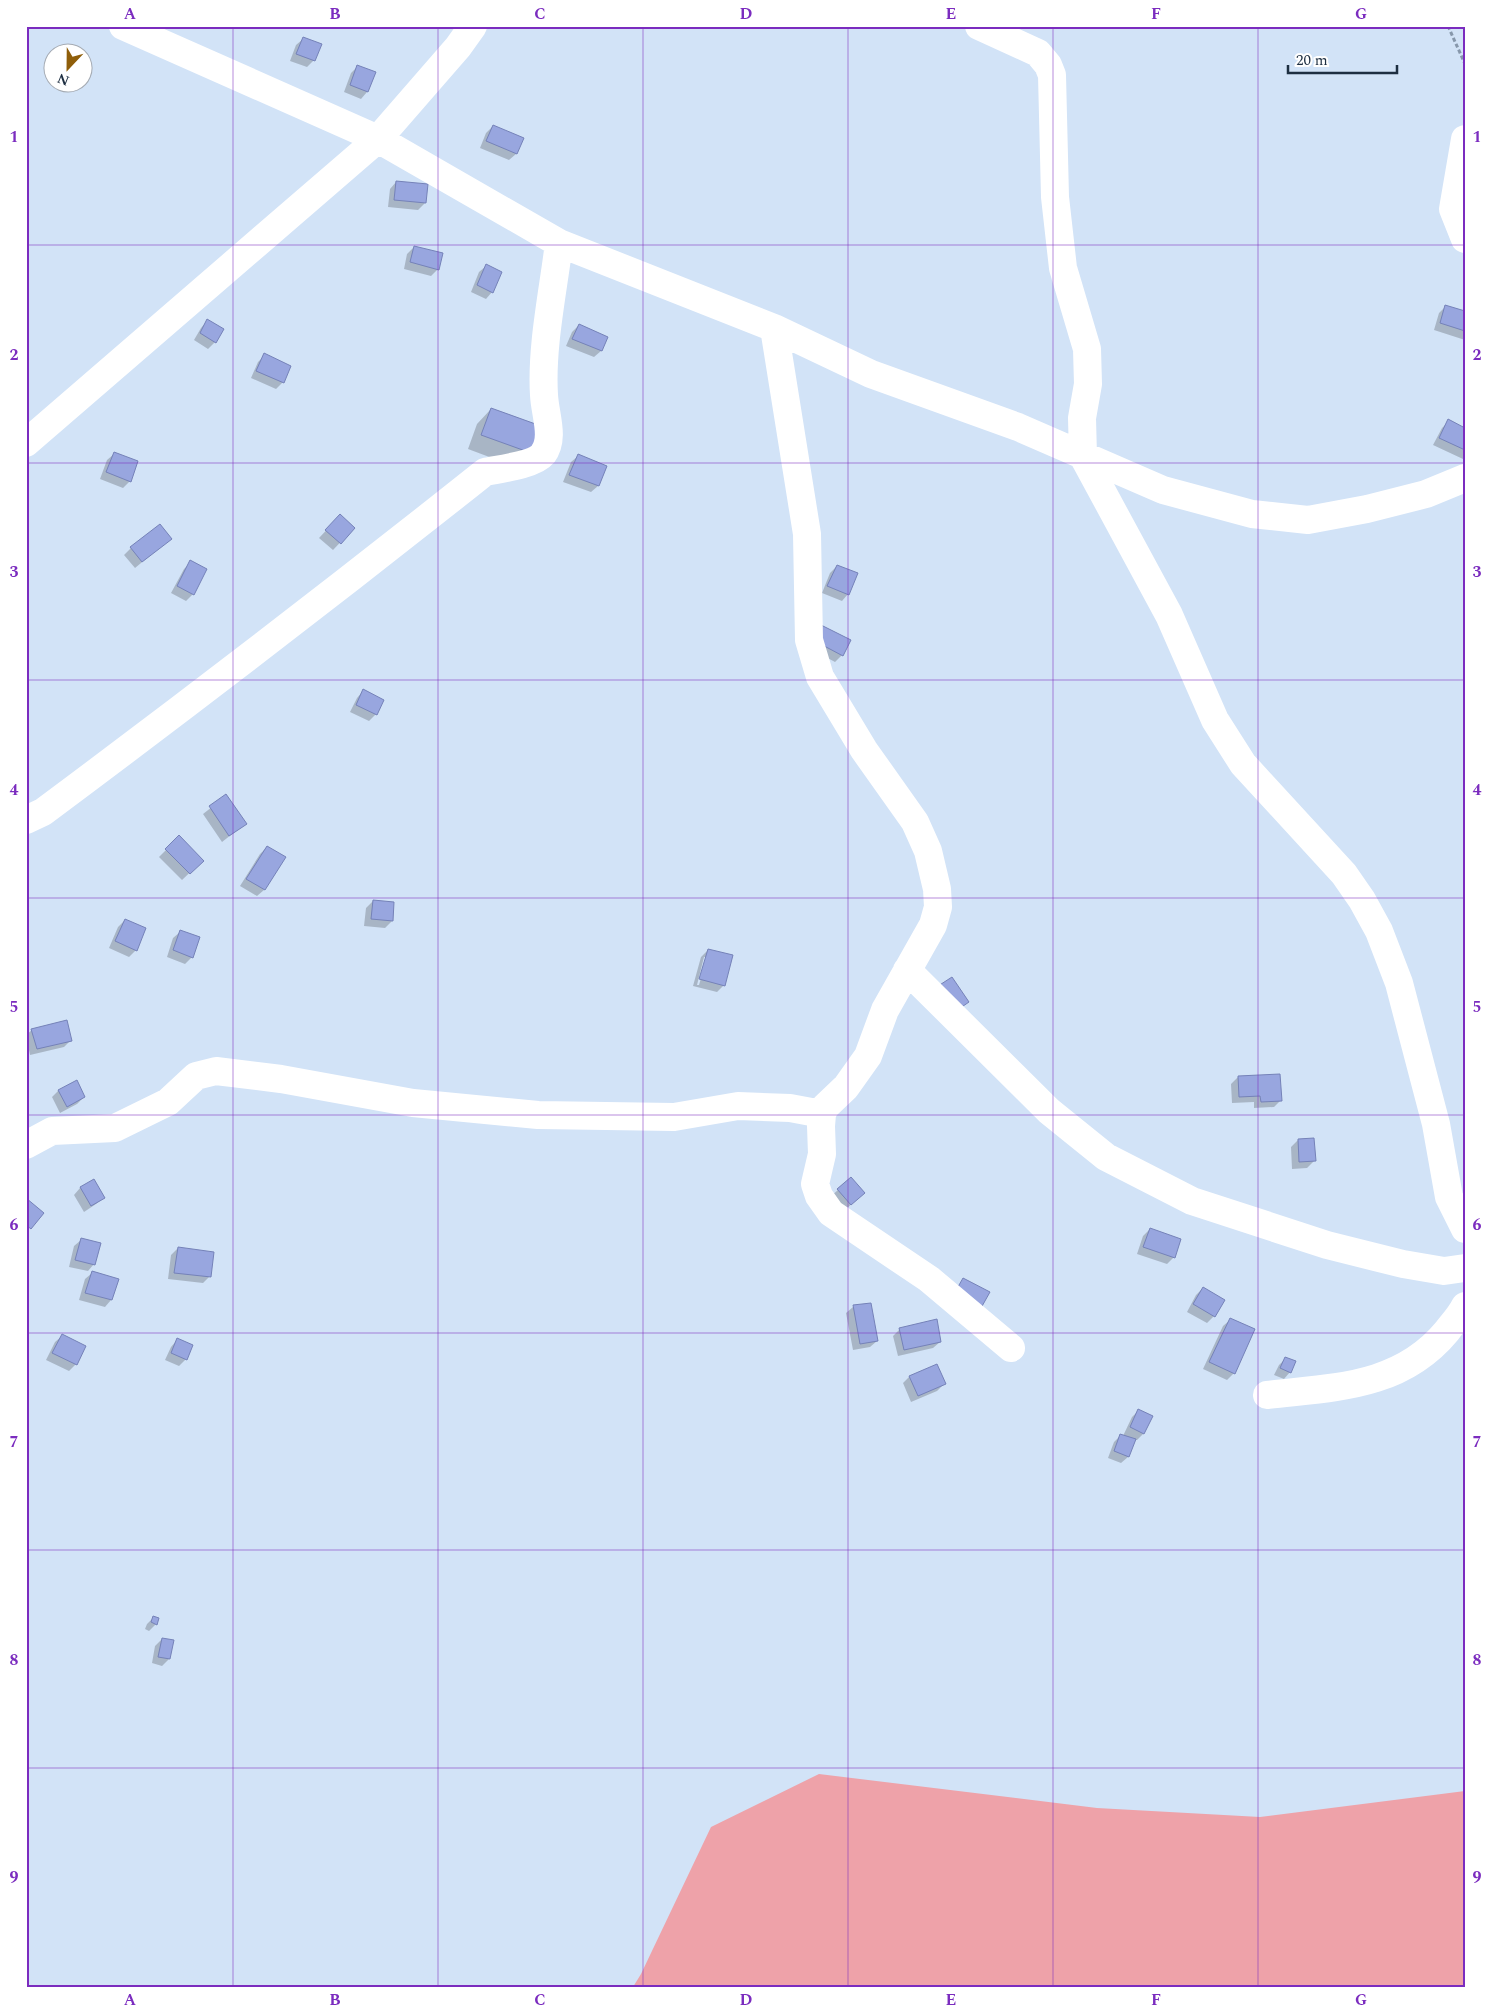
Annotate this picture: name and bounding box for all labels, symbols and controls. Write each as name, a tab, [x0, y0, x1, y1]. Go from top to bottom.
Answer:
text: A	[124, 2, 137, 26]
text: B	[329, 2, 341, 26]
text: C	[534, 2, 546, 26]
text: D	[740, 2, 753, 26]
text: E	[946, 2, 956, 26]
text: F	[1151, 2, 1161, 26]
text: G	[1355, 2, 1367, 26]
north arrow	[42, 42, 92, 92]
scale bar	[1288, 42, 1397, 74]
text: 20 m	[1296, 49, 1328, 72]
text: N	[54, 68, 73, 91]
text: 1	[10, 125, 18, 149]
text: 1	[1473, 125, 1481, 149]
text: 2	[10, 343, 19, 367]
text: 2	[1473, 343, 1482, 367]
text: 3	[10, 560, 19, 584]
text: 3	[1473, 560, 1482, 584]
text: 4	[10, 778, 19, 802]
text: 4	[1473, 778, 1482, 802]
text: 5	[10, 995, 18, 1019]
text: 5	[1473, 995, 1481, 1019]
text: 6	[10, 1213, 19, 1237]
text: 6	[1473, 1213, 1482, 1237]
text: 7	[10, 1430, 19, 1454]
text: 7	[1473, 1430, 1482, 1454]
text: 8	[10, 1648, 19, 1672]
text: 8	[1473, 1648, 1482, 1672]
text: 9	[10, 1865, 19, 1889]
text: 9	[1473, 1865, 1482, 1889]
text: A	[124, 1988, 137, 2012]
text: B	[329, 1988, 341, 2012]
text: C	[534, 1988, 546, 2012]
text: D	[740, 1988, 753, 2012]
text: E	[946, 1988, 956, 2012]
text: F	[1151, 1988, 1161, 2012]
text: G	[1355, 1988, 1367, 2012]

